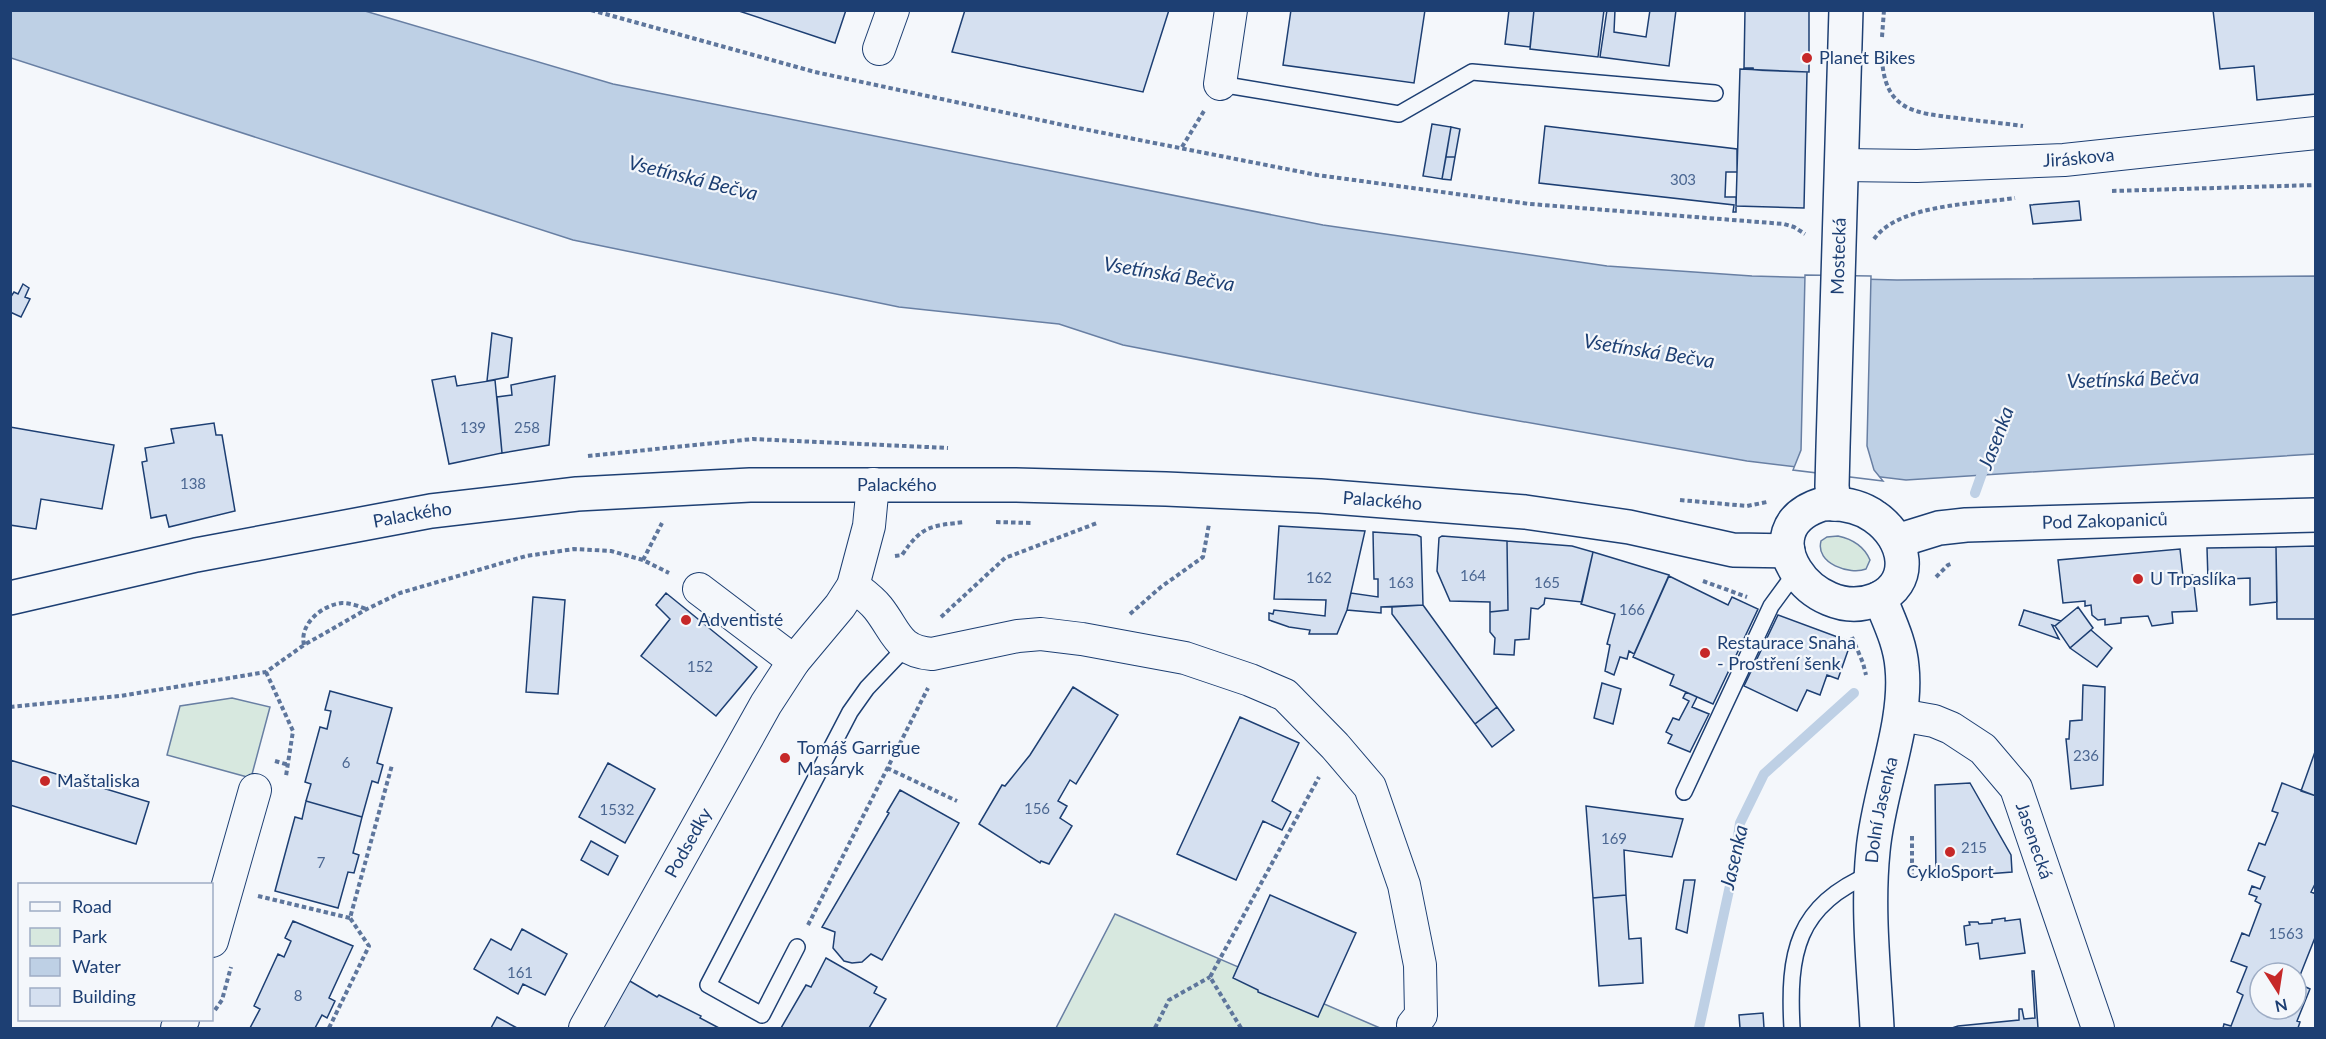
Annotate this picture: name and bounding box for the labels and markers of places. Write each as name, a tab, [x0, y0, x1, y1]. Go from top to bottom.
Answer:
place label: Planet Bikes	[1819, 46, 1915, 68]
marker: Planet Bikes	[1800, 51, 1814, 65]
place label: U Trpaslíka	[2150, 567, 2236, 589]
marker: U Trpaslíka	[2131, 572, 2145, 586]
place label: Adventisté	[698, 608, 783, 630]
marker: Adventisté	[679, 613, 693, 627]
place label: Restaurace Snaha - Prostření šenk	[1717, 631, 1856, 674]
marker: Restaurace Snaha - Prostření šenk	[1698, 646, 1712, 660]
place label: Tomáš Garrigue Masaryk	[797, 736, 920, 779]
marker: Tomáš Garrigue Masaryk	[778, 751, 792, 765]
place label: Maštaliska	[57, 769, 140, 791]
marker: Maštaliska	[38, 774, 52, 788]
marker: CykloSport	[1943, 845, 1957, 859]
place label: CykloSport	[1906, 860, 1994, 882]

